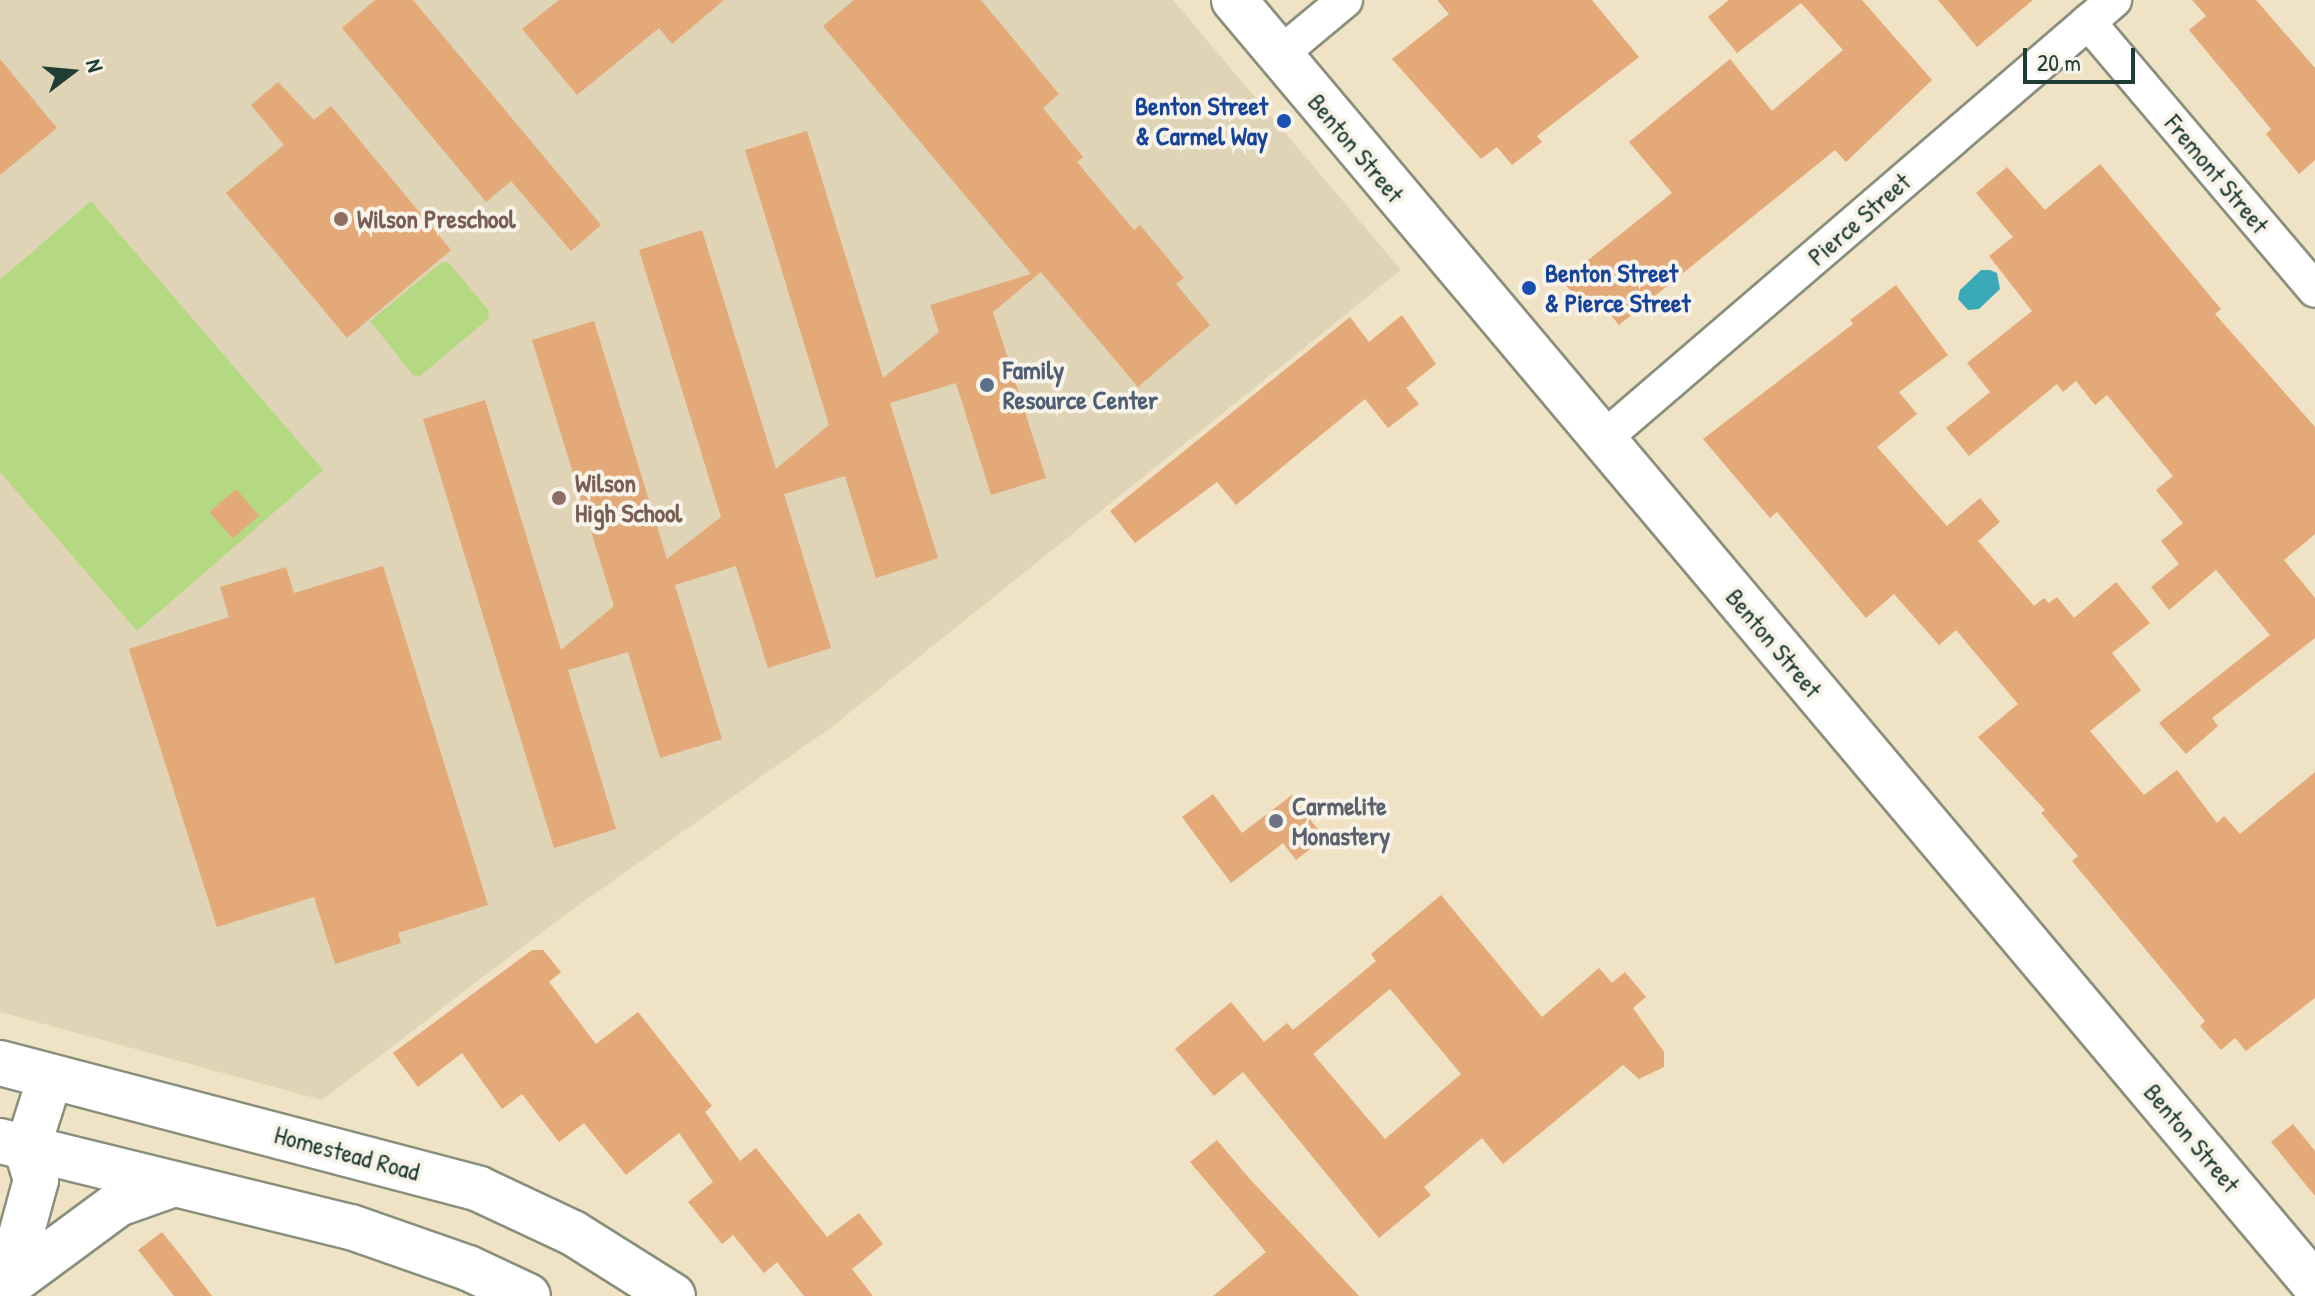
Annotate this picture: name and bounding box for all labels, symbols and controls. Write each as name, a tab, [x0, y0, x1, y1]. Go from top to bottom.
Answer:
north arrow	[32, 32, 112, 112]
scale bar	[2027, 32, 2139, 82]
text: 20 m	[2037, 46, 2081, 78]
text: N	[79, 56, 111, 75]
street label: Benton Street	[1301, 87, 1411, 209]
place label: Benton Street & Carmel Way	[1135, 90, 1268, 152]
street label: Fremont Street	[2158, 108, 2276, 240]
marker: Benton Street & Carmel Way	[1275, 112, 1293, 130]
street label: Pierce Street	[1801, 166, 1917, 272]
place label: Wilson Preschool	[357, 203, 516, 235]
marker: Wilson Preschool	[332, 210, 350, 228]
place label: Benton Street & Pierce Street	[1545, 257, 1690, 318]
marker: Benton Street & Pierce Street	[1520, 279, 1538, 297]
place label: Family Resource Center	[1003, 354, 1158, 416]
marker: Family Resource Center	[978, 376, 996, 394]
place label: Wilson High School	[575, 467, 682, 528]
marker: Wilson High School	[550, 489, 568, 507]
street label: Benton Street	[1719, 582, 1829, 704]
place label: Carmelite Monastery	[1292, 790, 1390, 852]
marker: Carmelite Monastery	[1267, 812, 1285, 830]
street label: Benton Street	[2137, 1077, 2247, 1199]
street label: Homestead Road	[271, 1119, 423, 1187]

